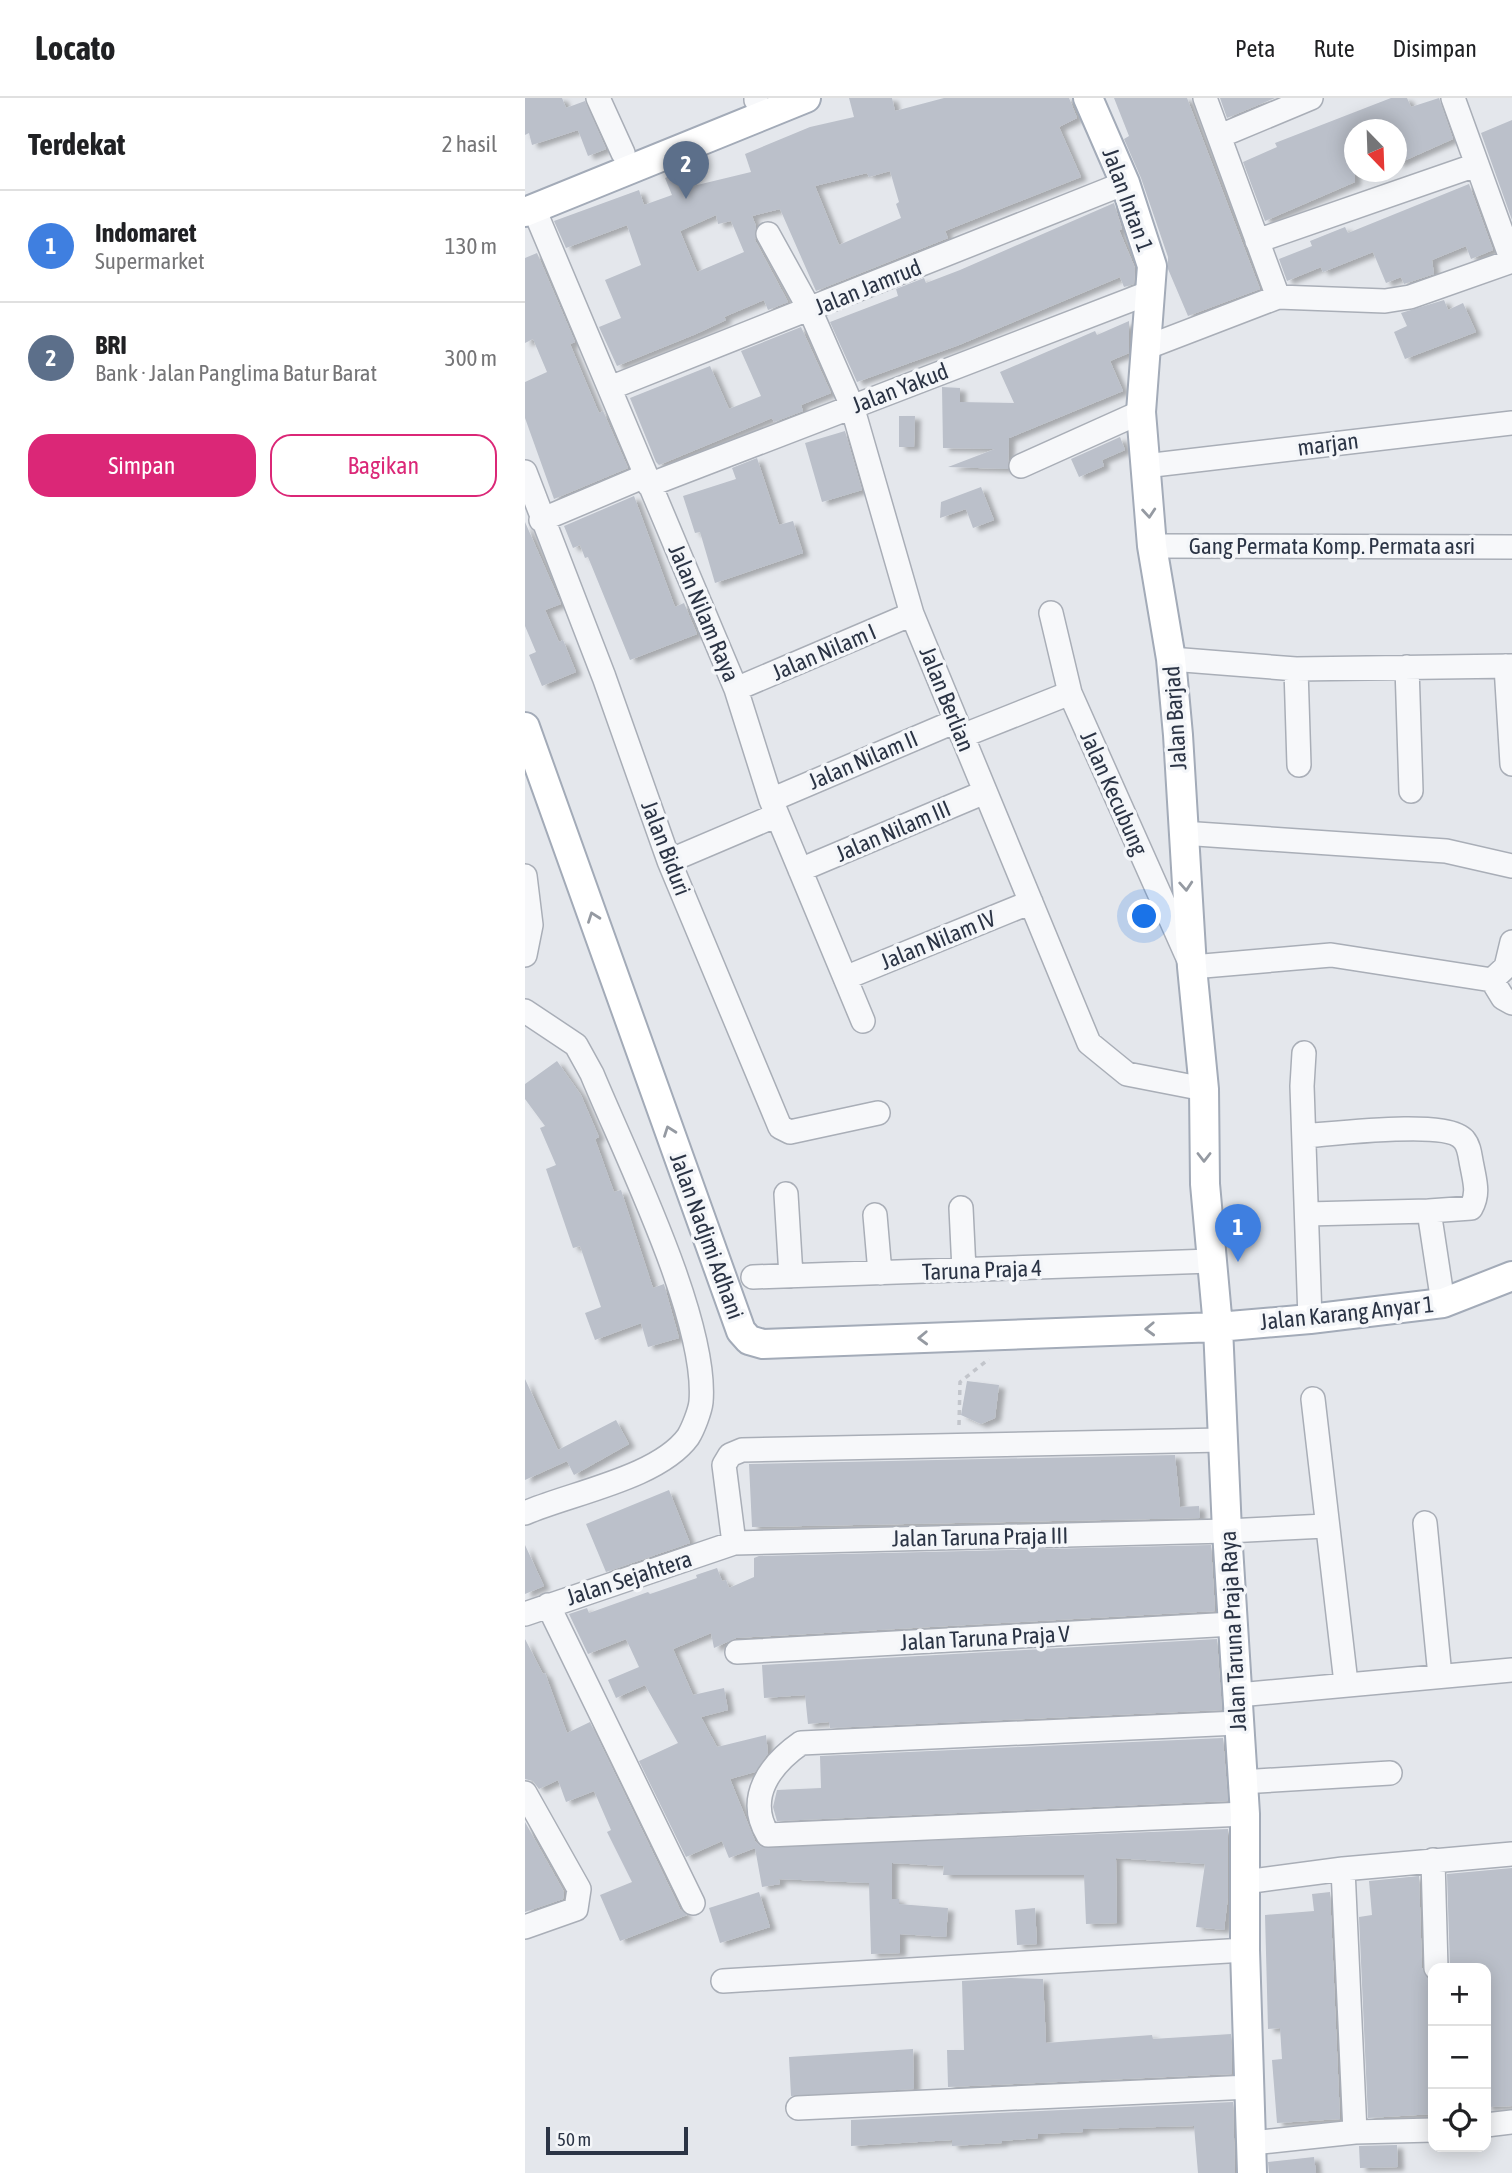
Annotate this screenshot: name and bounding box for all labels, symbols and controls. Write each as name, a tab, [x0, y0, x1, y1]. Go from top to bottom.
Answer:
text: Locato	[35, 29, 116, 67]
text: Peta	[1235, 35, 1275, 62]
text: Rute	[1313, 35, 1355, 62]
text: Disimpan	[1393, 35, 1477, 62]
north arrow	[1344, 119, 1407, 182]
text: Terdekat	[28, 127, 125, 161]
text: 2 hasil	[442, 131, 497, 157]
pin: 2	[663, 141, 709, 199]
street label: Jalan Intan 1	[1097, 145, 1159, 255]
text: Indomaret	[95, 218, 197, 248]
text: 1	[46, 233, 56, 259]
text: 130 m	[445, 233, 497, 259]
text: Supermarket	[95, 248, 205, 274]
street label: Jalan Jamrud	[811, 254, 925, 320]
text: BRI	[95, 330, 127, 360]
text: 2	[46, 345, 56, 371]
text: 300 m	[445, 345, 497, 371]
street label: Jalan Yakud	[848, 358, 952, 418]
text: Bank · Jalan Panglima Batur Barat	[95, 360, 377, 386]
street label: marjan	[1296, 427, 1360, 461]
button: Simpan	[28, 434, 256, 497]
button: Bagikan	[270, 434, 497, 497]
one-way arrow	[1141, 508, 1156, 519]
street label: Gang Permata Komp. Permata asri	[1189, 533, 1475, 559]
street label: Jalan Nilam Raya	[663, 540, 745, 686]
street label: Jalan Nilam I	[768, 618, 880, 686]
street label: Jalan Berlian	[914, 643, 980, 755]
street label: Jalan Barjad	[1158, 665, 1192, 771]
street label: Jalan Nilam II	[804, 725, 922, 795]
street label: Jalan Kecubung	[1075, 727, 1153, 859]
street label: Jalan Nilam III	[832, 795, 954, 867]
street label: Jalan Biduri	[636, 797, 696, 899]
one-way arrow	[1178, 880, 1193, 891]
your location	[1127, 899, 1161, 933]
street label: Jalan Nilam IV	[877, 905, 1000, 975]
one-way arrow	[587, 911, 601, 923]
one-way arrow	[664, 1126, 678, 1138]
street label: Jalan Nadjmi Adhani	[665, 1149, 749, 1323]
one-way arrow	[1197, 1152, 1212, 1163]
pin: 1	[1215, 1204, 1261, 1262]
street label: Taruna Praja 4	[921, 1255, 1043, 1285]
street label: Jalan Karang Anyar 1	[1259, 1291, 1435, 1335]
one-way arrow	[1144, 1322, 1155, 1337]
one-way arrow	[917, 1330, 928, 1345]
street label: Jalan Taruna Praja III	[892, 1522, 1068, 1552]
street label: Jalan Taruna Praja Raya	[1215, 1530, 1251, 1732]
street label: Jalan Sejahtera	[563, 1546, 695, 1610]
street label: Jalan Taruna Praja V	[899, 1621, 1071, 1655]
map controls	[1428, 1963, 1491, 2152]
button: +	[1428, 1963, 1491, 2026]
button: −	[1428, 2026, 1491, 2089]
button: locate	[1428, 2089, 1491, 2152]
scale bar	[546, 2124, 688, 2156]
text: 50 m	[557, 2128, 591, 2150]

